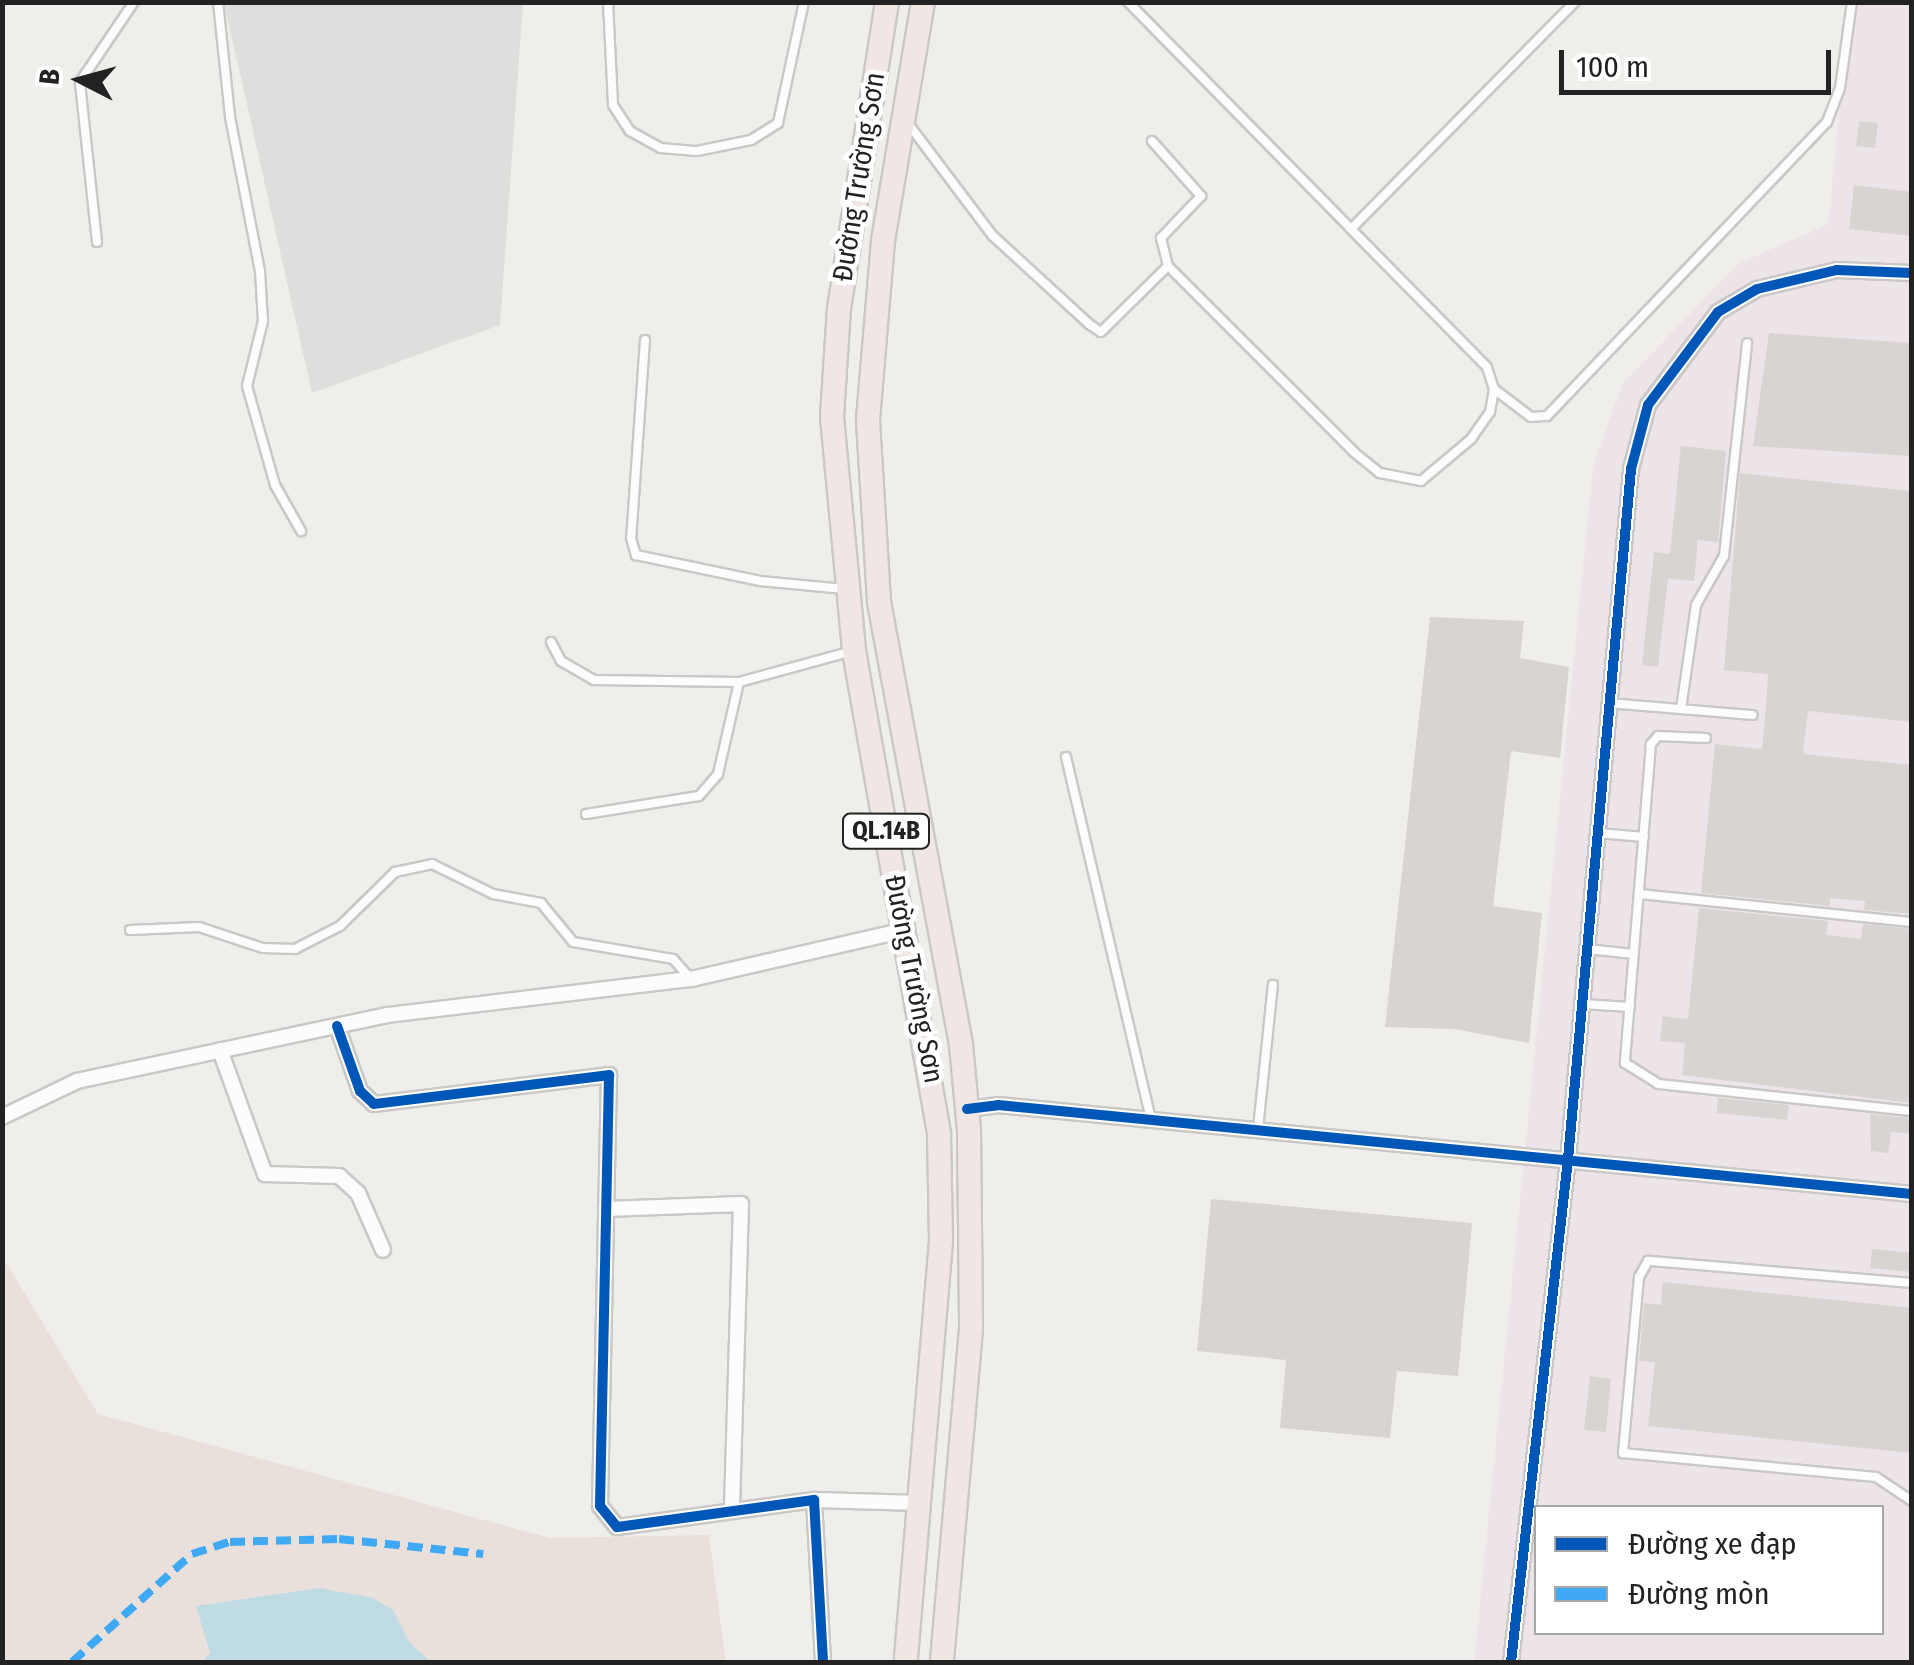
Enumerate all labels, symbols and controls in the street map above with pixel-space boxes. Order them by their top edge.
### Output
north arrow [30,30,130,130]
scale bar [1564,30,1836,92]
text: 100 m [1576,49,1649,85]
text: B [32,67,67,86]
street label: Đường Trường Sơn [826,70,892,284]
road number: QL.14B [841,811,931,851]
street label: Đường Trường Sơn [877,872,951,1086]
legend [1534,1505,1884,1635]
text: Đường xe đạp [1628,1526,1797,1562]
text: Đường mòn [1628,1576,1770,1612]

